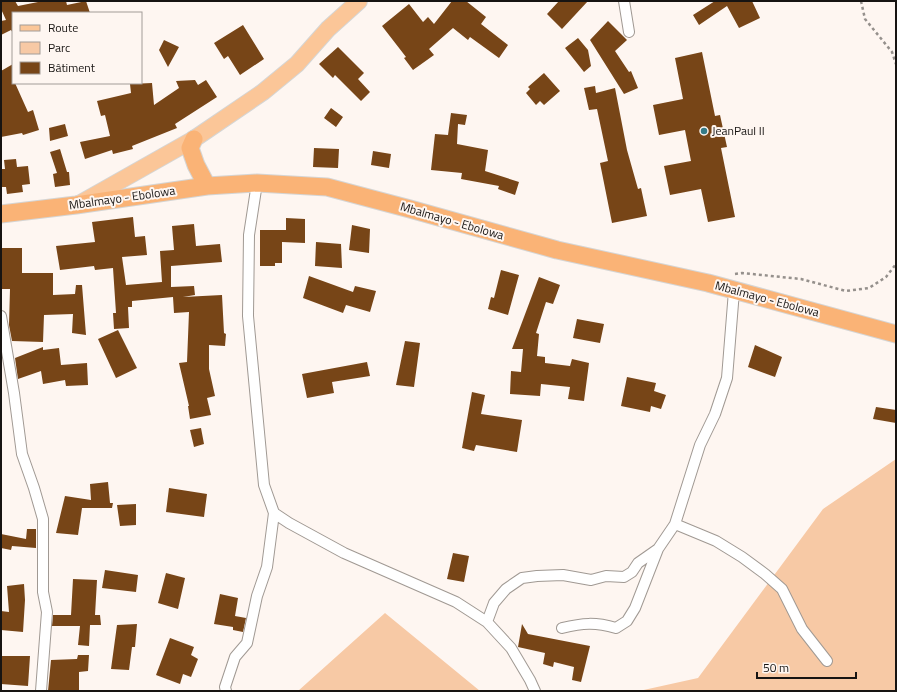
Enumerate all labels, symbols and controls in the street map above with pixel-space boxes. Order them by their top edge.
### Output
legend [12,12,142,84]
text: Route [48,18,78,37]
text: Parc [48,38,70,57]
text: Bâtiment [48,58,96,77]
place label: JeanPaul II [712,121,765,140]
marker: JeanPaul II [699,126,709,136]
street label: Mbalmayo - Ebolowa [68,181,176,214]
street label: Mbalmayo - Ebolowa [398,197,506,244]
street label: Mbalmayo - Ebolowa [713,275,821,322]
scale bar [757,654,856,680]
text: 50 m [763,658,789,677]

